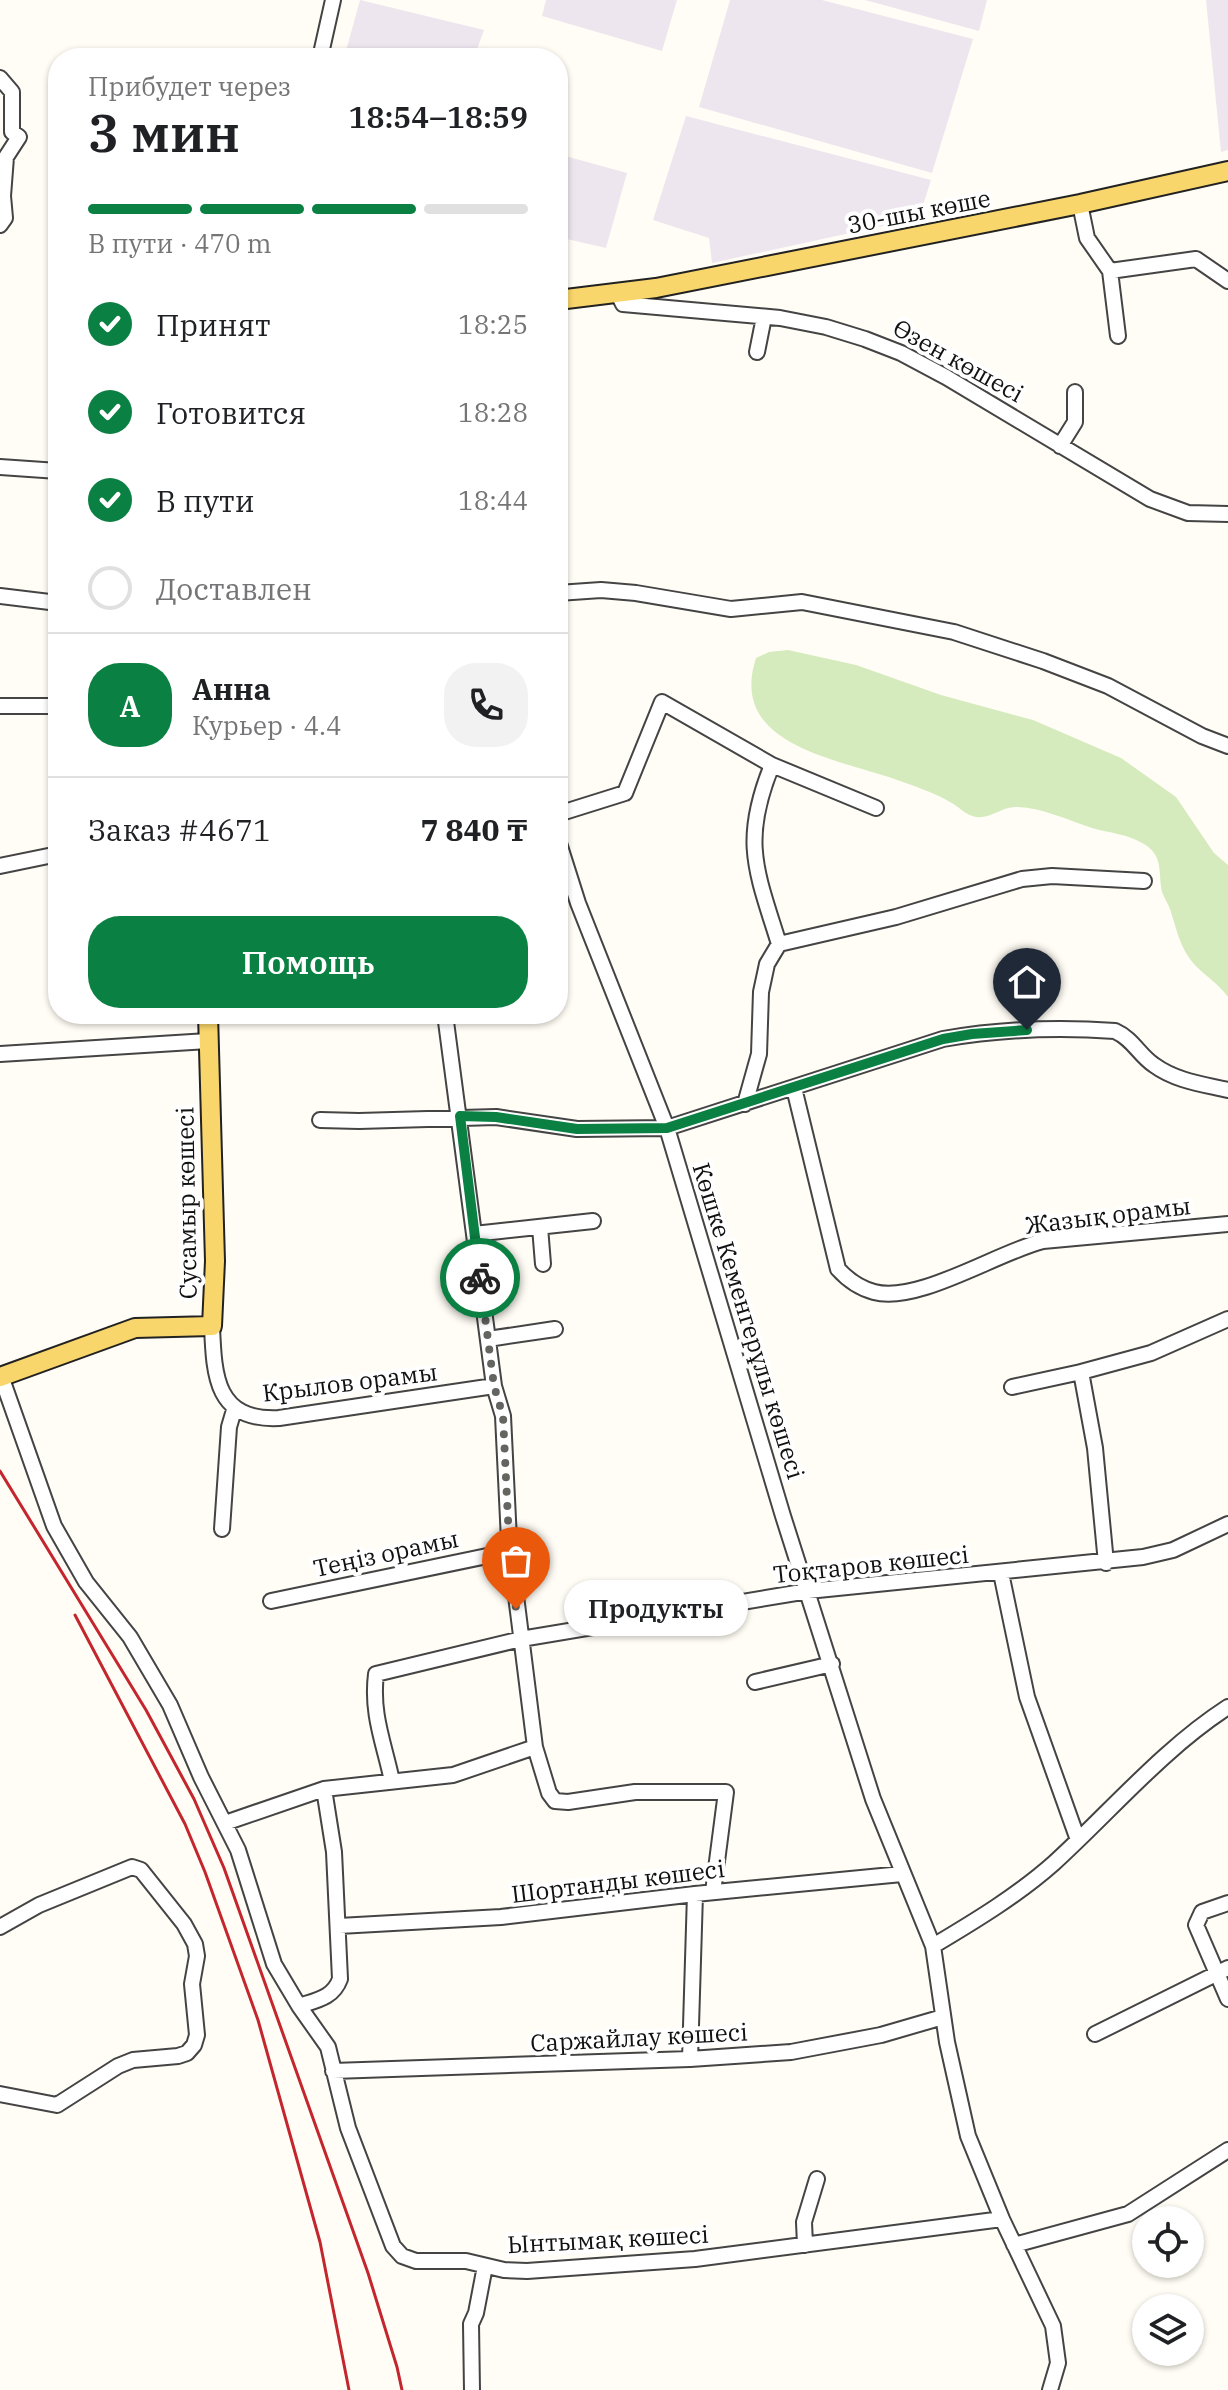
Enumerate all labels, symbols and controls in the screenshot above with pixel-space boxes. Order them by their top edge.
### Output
text: Прибудет через [88,69,291,103]
text: 18:54–18:59 [348,97,528,136]
text: 3 мин [88,99,240,166]
street label: 30-шы көше [845,181,993,241]
text: В пути · 470 m [88,226,272,260]
icon: check [88,302,132,346]
text: Принят [156,305,271,344]
text: 18:25 [458,307,528,341]
street label: Өзен көшесі [887,311,1029,409]
icon: check [88,390,132,434]
text: Готовится [156,393,306,432]
text: 18:28 [458,395,528,429]
icon: check [88,478,132,522]
text: В пути [156,481,255,520]
text: 18:44 [458,483,528,517]
text: Доставлен [156,569,312,608]
button: phone [444,663,528,747]
text: Анна [192,669,271,708]
text: А [120,686,140,725]
text: Курьер · 4.4 [192,708,342,742]
text: Заказ #4671 [88,810,271,849]
text: 7 840 ₸ [421,810,528,849]
button: Помощь [88,916,528,1008]
pin [993,948,1061,1030]
icon: home [1005,960,1049,1004]
street label: Сусамыр көшесі [168,1107,204,1299]
street label: Көшке Кеменгерұлы көшесі [686,1159,812,1483]
street label: Жазық орамы [1023,1189,1193,1241]
courier [440,1238,520,1318]
icon: bike [458,1256,502,1300]
street label: Крылов орамы [261,1355,439,1409]
street label: Теңіз орамы [310,1522,461,1584]
pin [482,1527,550,1609]
street label: Тоқтаров көшесі [772,1538,970,1590]
icon: bag [494,1539,538,1583]
callout: Продукты [564,1581,748,1637]
text: Продукты [588,1591,724,1625]
street label: Шортанды көшесі [509,1852,726,1910]
street label: Саржайлау көшесі [529,2015,748,2059]
map controls [1132,2206,1204,2366]
button: locate [1132,2206,1204,2278]
street label: Ынтымақ көшесі [506,2218,709,2260]
button: layers [1132,2294,1204,2366]

